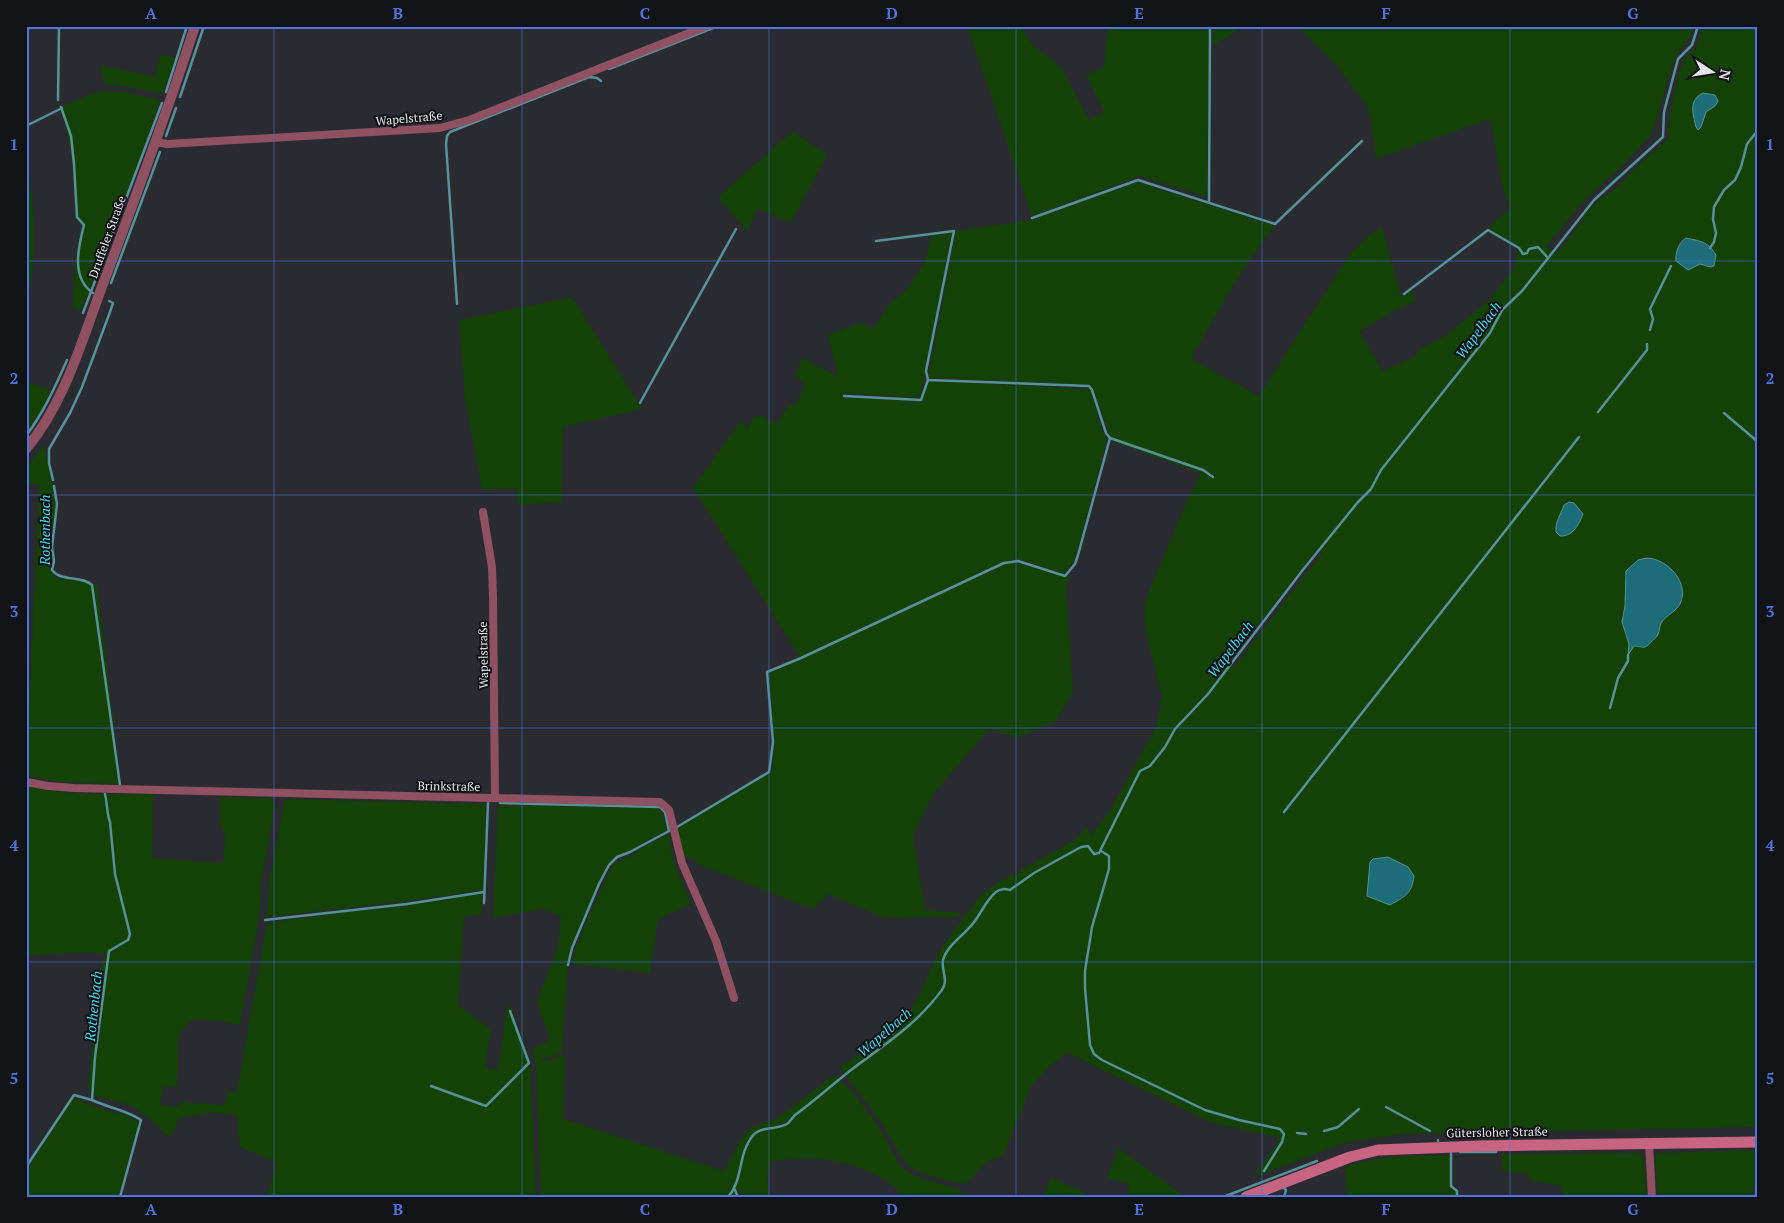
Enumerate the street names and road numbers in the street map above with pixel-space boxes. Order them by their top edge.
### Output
street label: Wapelstraße [375,108,443,128]
street label: Druffeler Straße [85,194,129,280]
street label: Wapelstraße [475,621,491,689]
street label: Brinkstraße [417,778,481,794]
street label: Gütersloher Straße [1446,1124,1548,1140]

